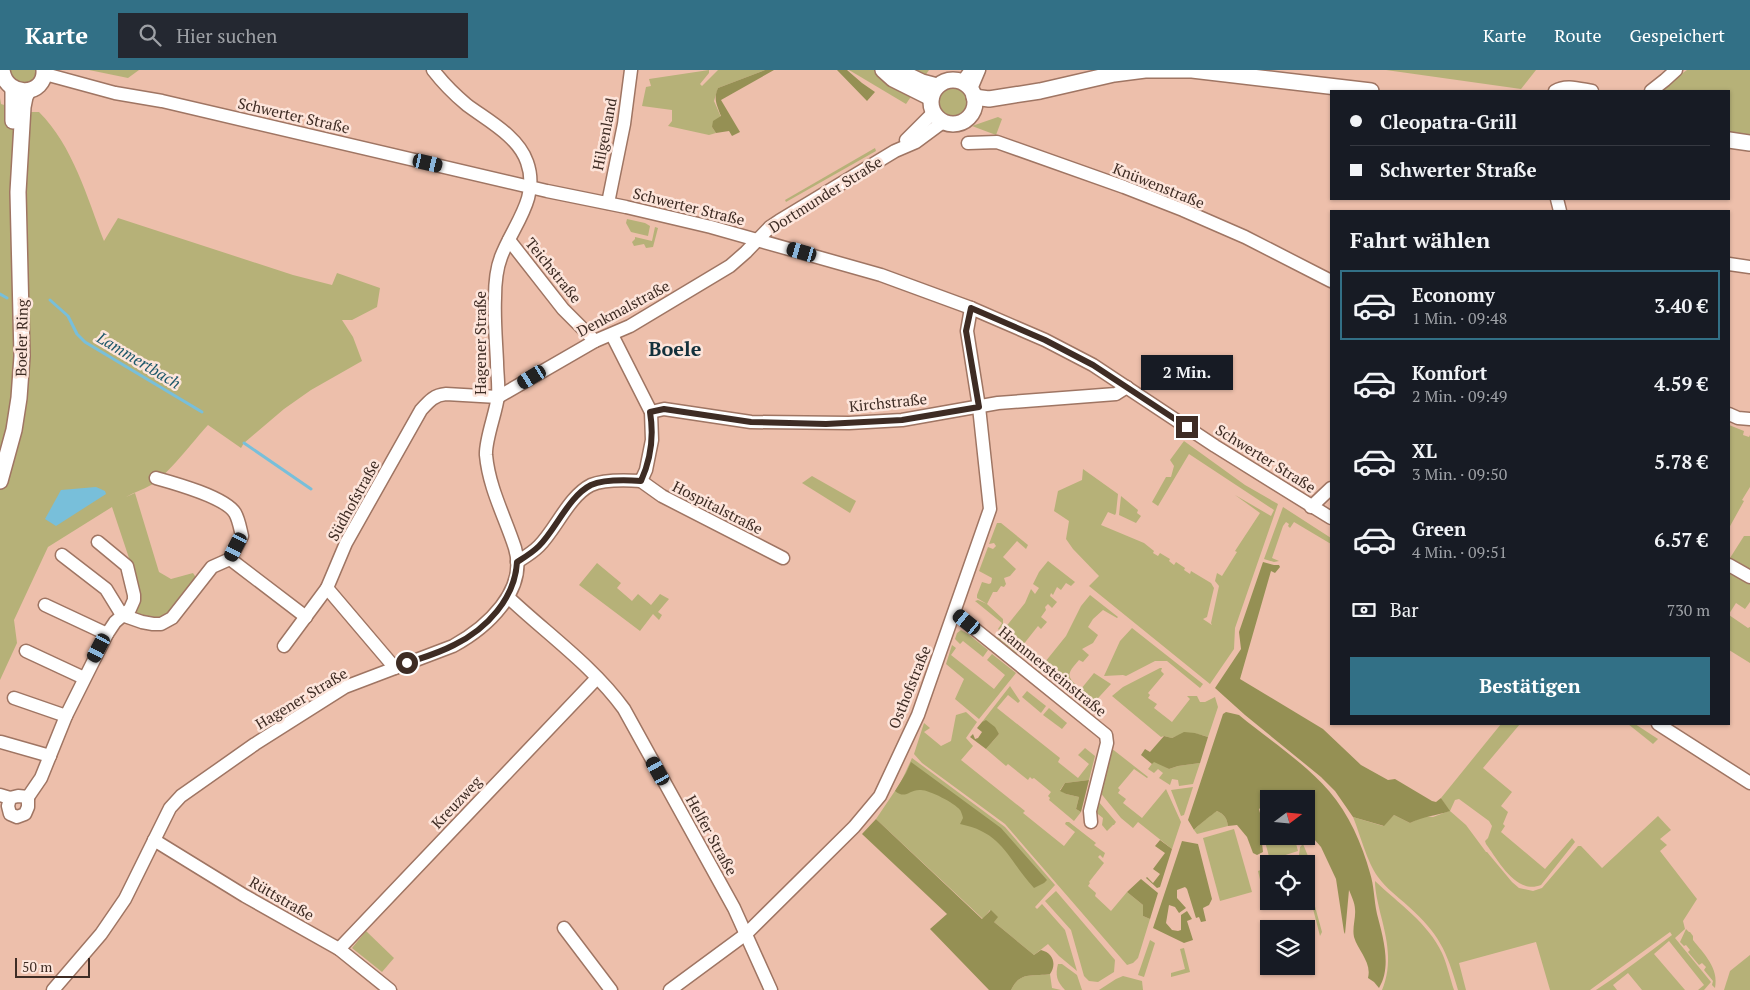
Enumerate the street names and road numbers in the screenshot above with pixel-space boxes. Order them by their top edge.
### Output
street label: Schwerter Straße [236,92,352,138]
street label: Hilgenland [587,96,621,172]
street label: Dortmunder Straße [765,151,885,237]
street label: Knüwenstraße [1110,158,1208,212]
street label: Schwerter Straße [631,182,747,230]
street label: Teichstraße [521,233,587,307]
street label: Denkmalstraße [573,275,673,341]
street label: Hagener Straße [470,291,490,395]
street label: Boeler Ring [10,298,32,377]
street label: Kirchstraße [848,388,928,416]
street label: Schwerter Straße [1212,419,1320,497]
street label: Südhofstraße [323,456,383,544]
street label: Hospitalstraße [669,476,767,538]
street label: Hammersteinstraße [995,621,1111,721]
street label: Osthofstraße [883,643,935,731]
street label: Hagener Straße [251,663,351,733]
street label: Kreuzweg [427,771,486,833]
street label: Helfer Straße [682,791,742,879]
street label: Rüttstraße [246,871,318,925]

